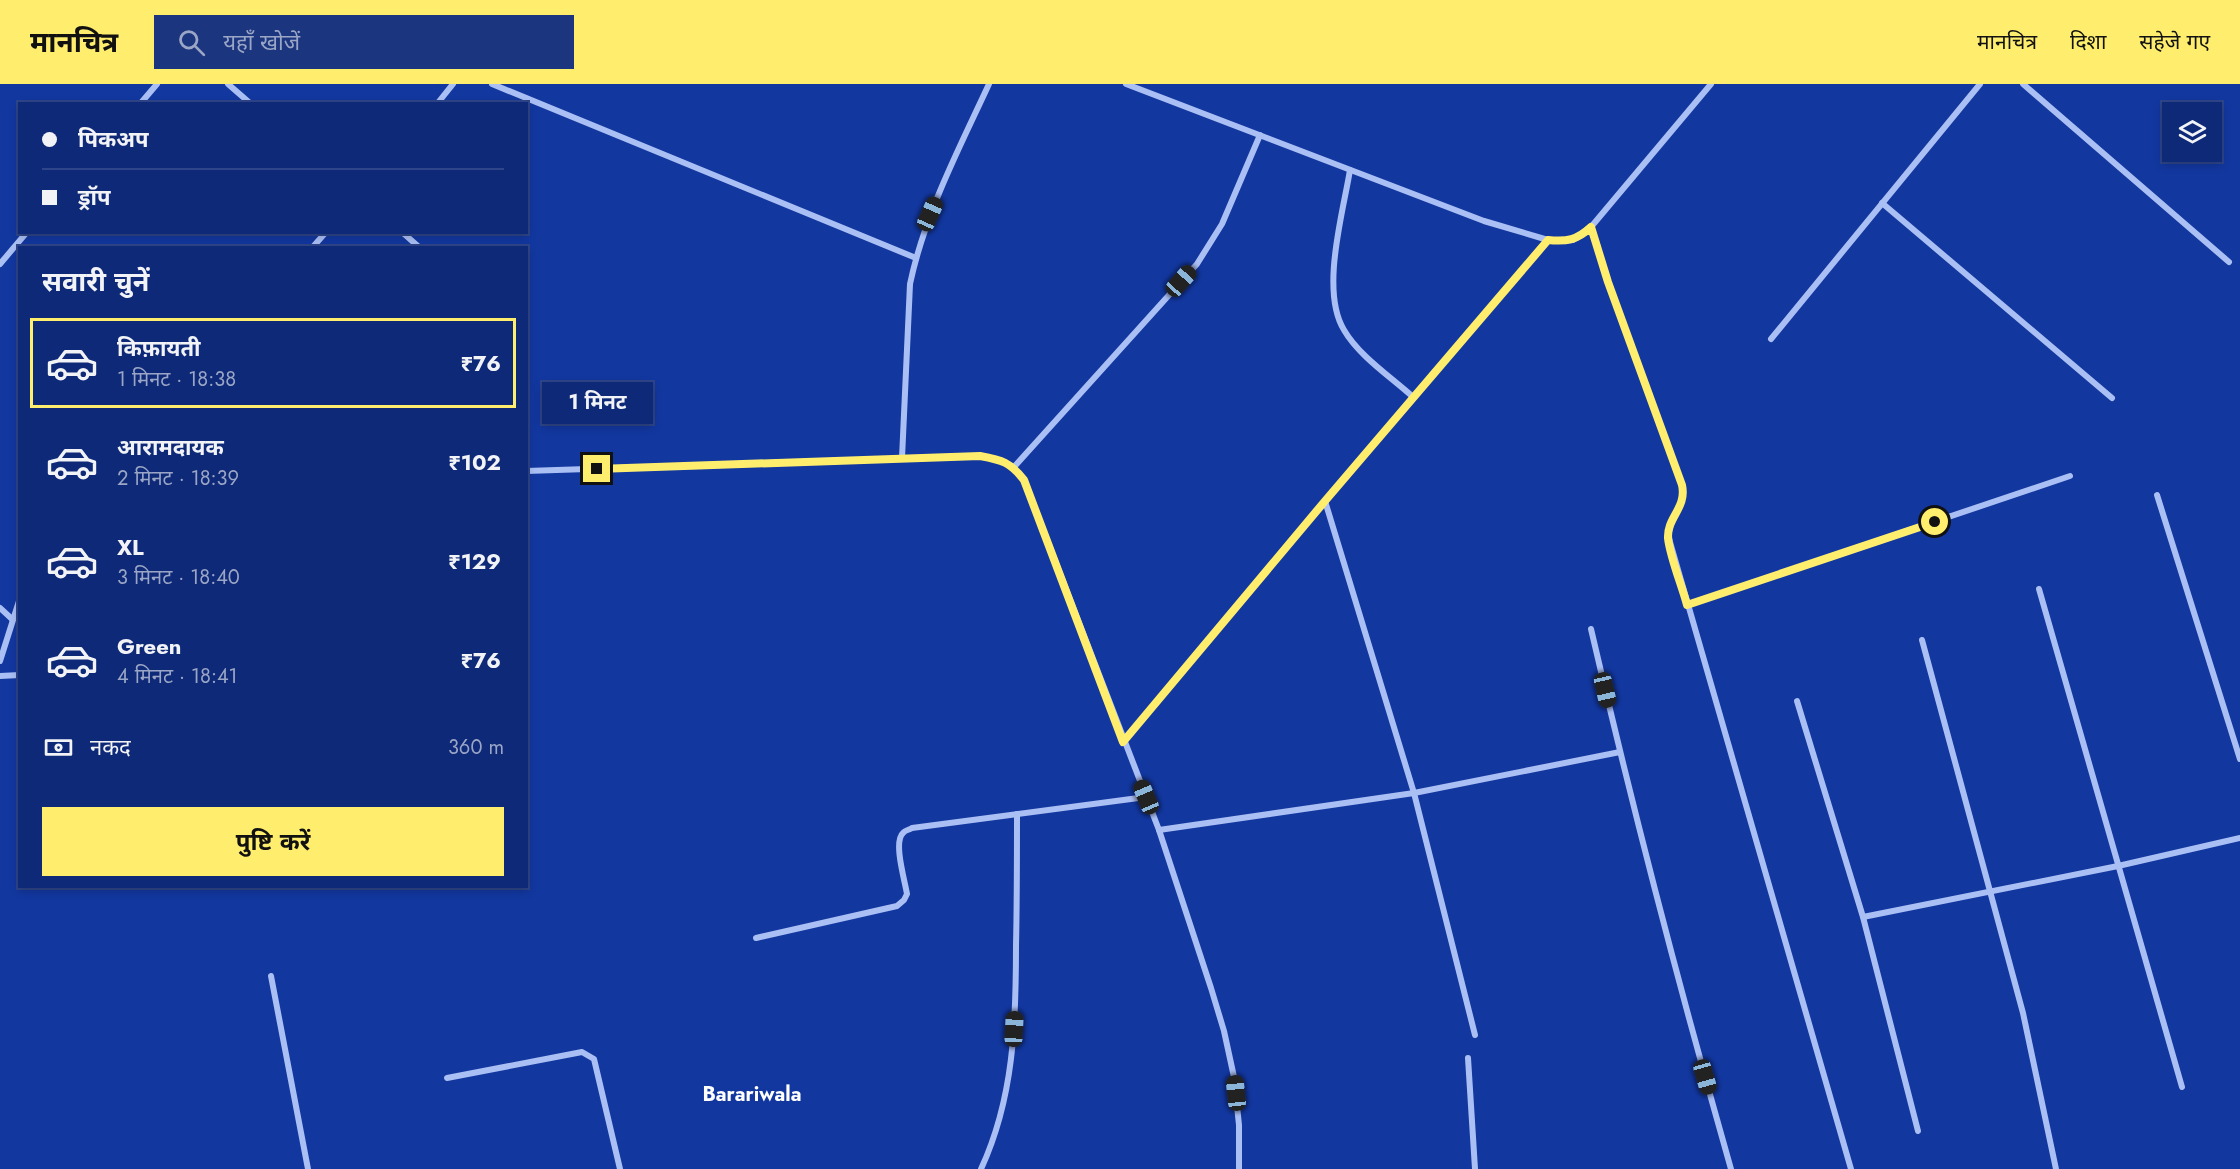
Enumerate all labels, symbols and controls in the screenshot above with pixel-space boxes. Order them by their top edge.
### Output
search box [154,15,574,69]
text: मानचित्र [30,22,118,63]
icon: search [175,26,208,59]
text: यहाँ खोजें [223,26,300,58]
text: मानचित्र [1977,27,2037,57]
text: दिशा [2070,27,2106,57]
text: सहेजे गए [2139,27,2210,57]
map controls [2162,102,2222,162]
button: layers [2162,102,2222,162]
text: पिकअप [78,123,149,155]
text: ड्रॉप [78,181,111,213]
car [914,194,946,234]
text: सवारी चुनें [42,262,149,301]
car [1162,262,1200,300]
text: किफ़ायती [117,332,201,364]
icon: car [45,336,99,390]
text: ₹76 [460,347,501,379]
text: 1 मिनट · 18:38 [117,365,236,394]
callout: 1 मिनट [542,382,652,424]
text: 1 मिनट [568,388,627,417]
text: आरामदायक [117,431,224,463]
icon: car [45,435,99,489]
text: ₹102 [448,446,501,478]
route end [583,455,610,482]
text: 2 मिनट · 18:39 [117,464,239,493]
route start [1921,508,1948,535]
text: XL [117,531,144,563]
icon: car [45,534,99,588]
text: ₹129 [448,545,501,577]
text: 3 मिनट · 18:40 [117,563,240,592]
text: Green [117,630,181,662]
icon: car [45,633,99,687]
text: ₹76 [460,644,501,676]
text: 4 मिनट · 18:41 [117,662,238,691]
car [1592,670,1618,710]
icon: cash [42,731,75,764]
text: नकद [90,731,131,763]
text: 360 m [448,733,504,762]
car [1131,777,1161,817]
button: पुष्टि करें [42,807,504,876]
car [1004,1011,1024,1047]
car [1691,1057,1719,1097]
car [1225,1074,1247,1112]
district label: Barariwala [703,1080,801,1109]

